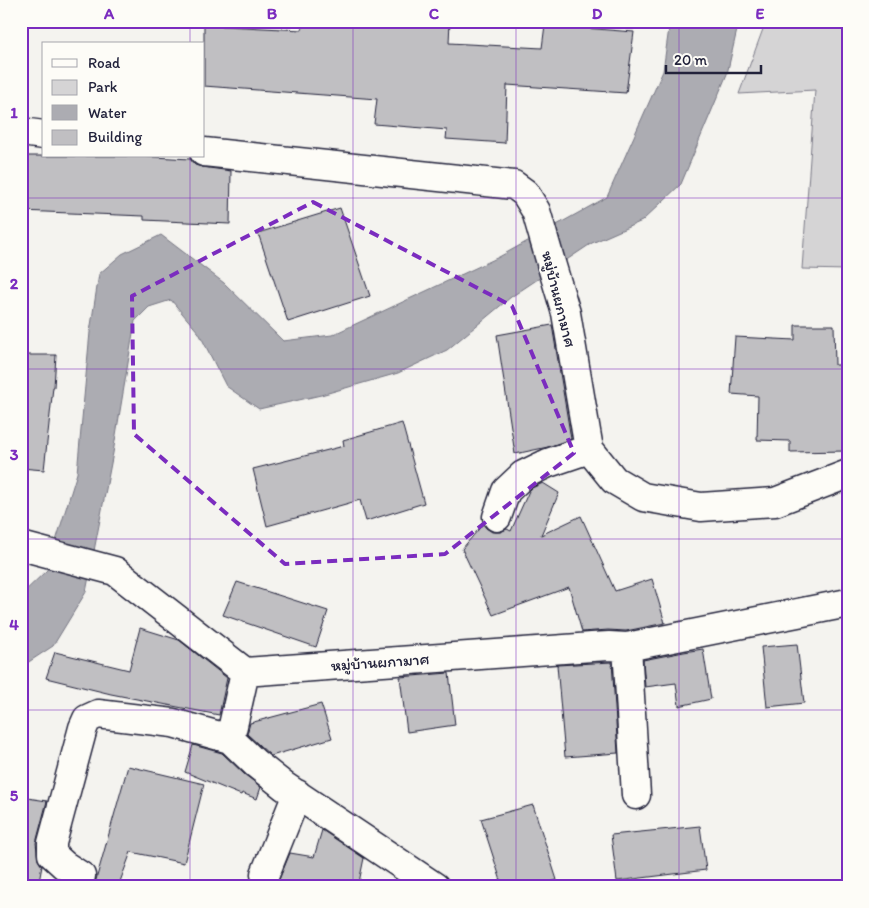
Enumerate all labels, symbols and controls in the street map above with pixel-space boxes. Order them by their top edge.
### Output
text: A [103,4,115,23]
text: B [267,4,278,23]
text: C [429,4,440,23]
text: D [592,4,603,23]
text: E [756,4,765,23]
legend [42,42,205,158]
scale bar [666,42,762,74]
text: 20 m [674,51,708,69]
text: Road [88,54,121,72]
text: Park [88,78,118,96]
text: 1 [10,103,18,122]
text: Water [88,104,127,122]
text: Building [88,128,142,146]
street label: หมู่บ้านผกามาศ [537,249,580,349]
text: 2 [10,274,19,293]
text: 3 [10,445,19,464]
text: 4 [9,615,19,634]
street label: หมู่บ้านผกามาศ [330,649,430,676]
text: 5 [10,786,19,805]

